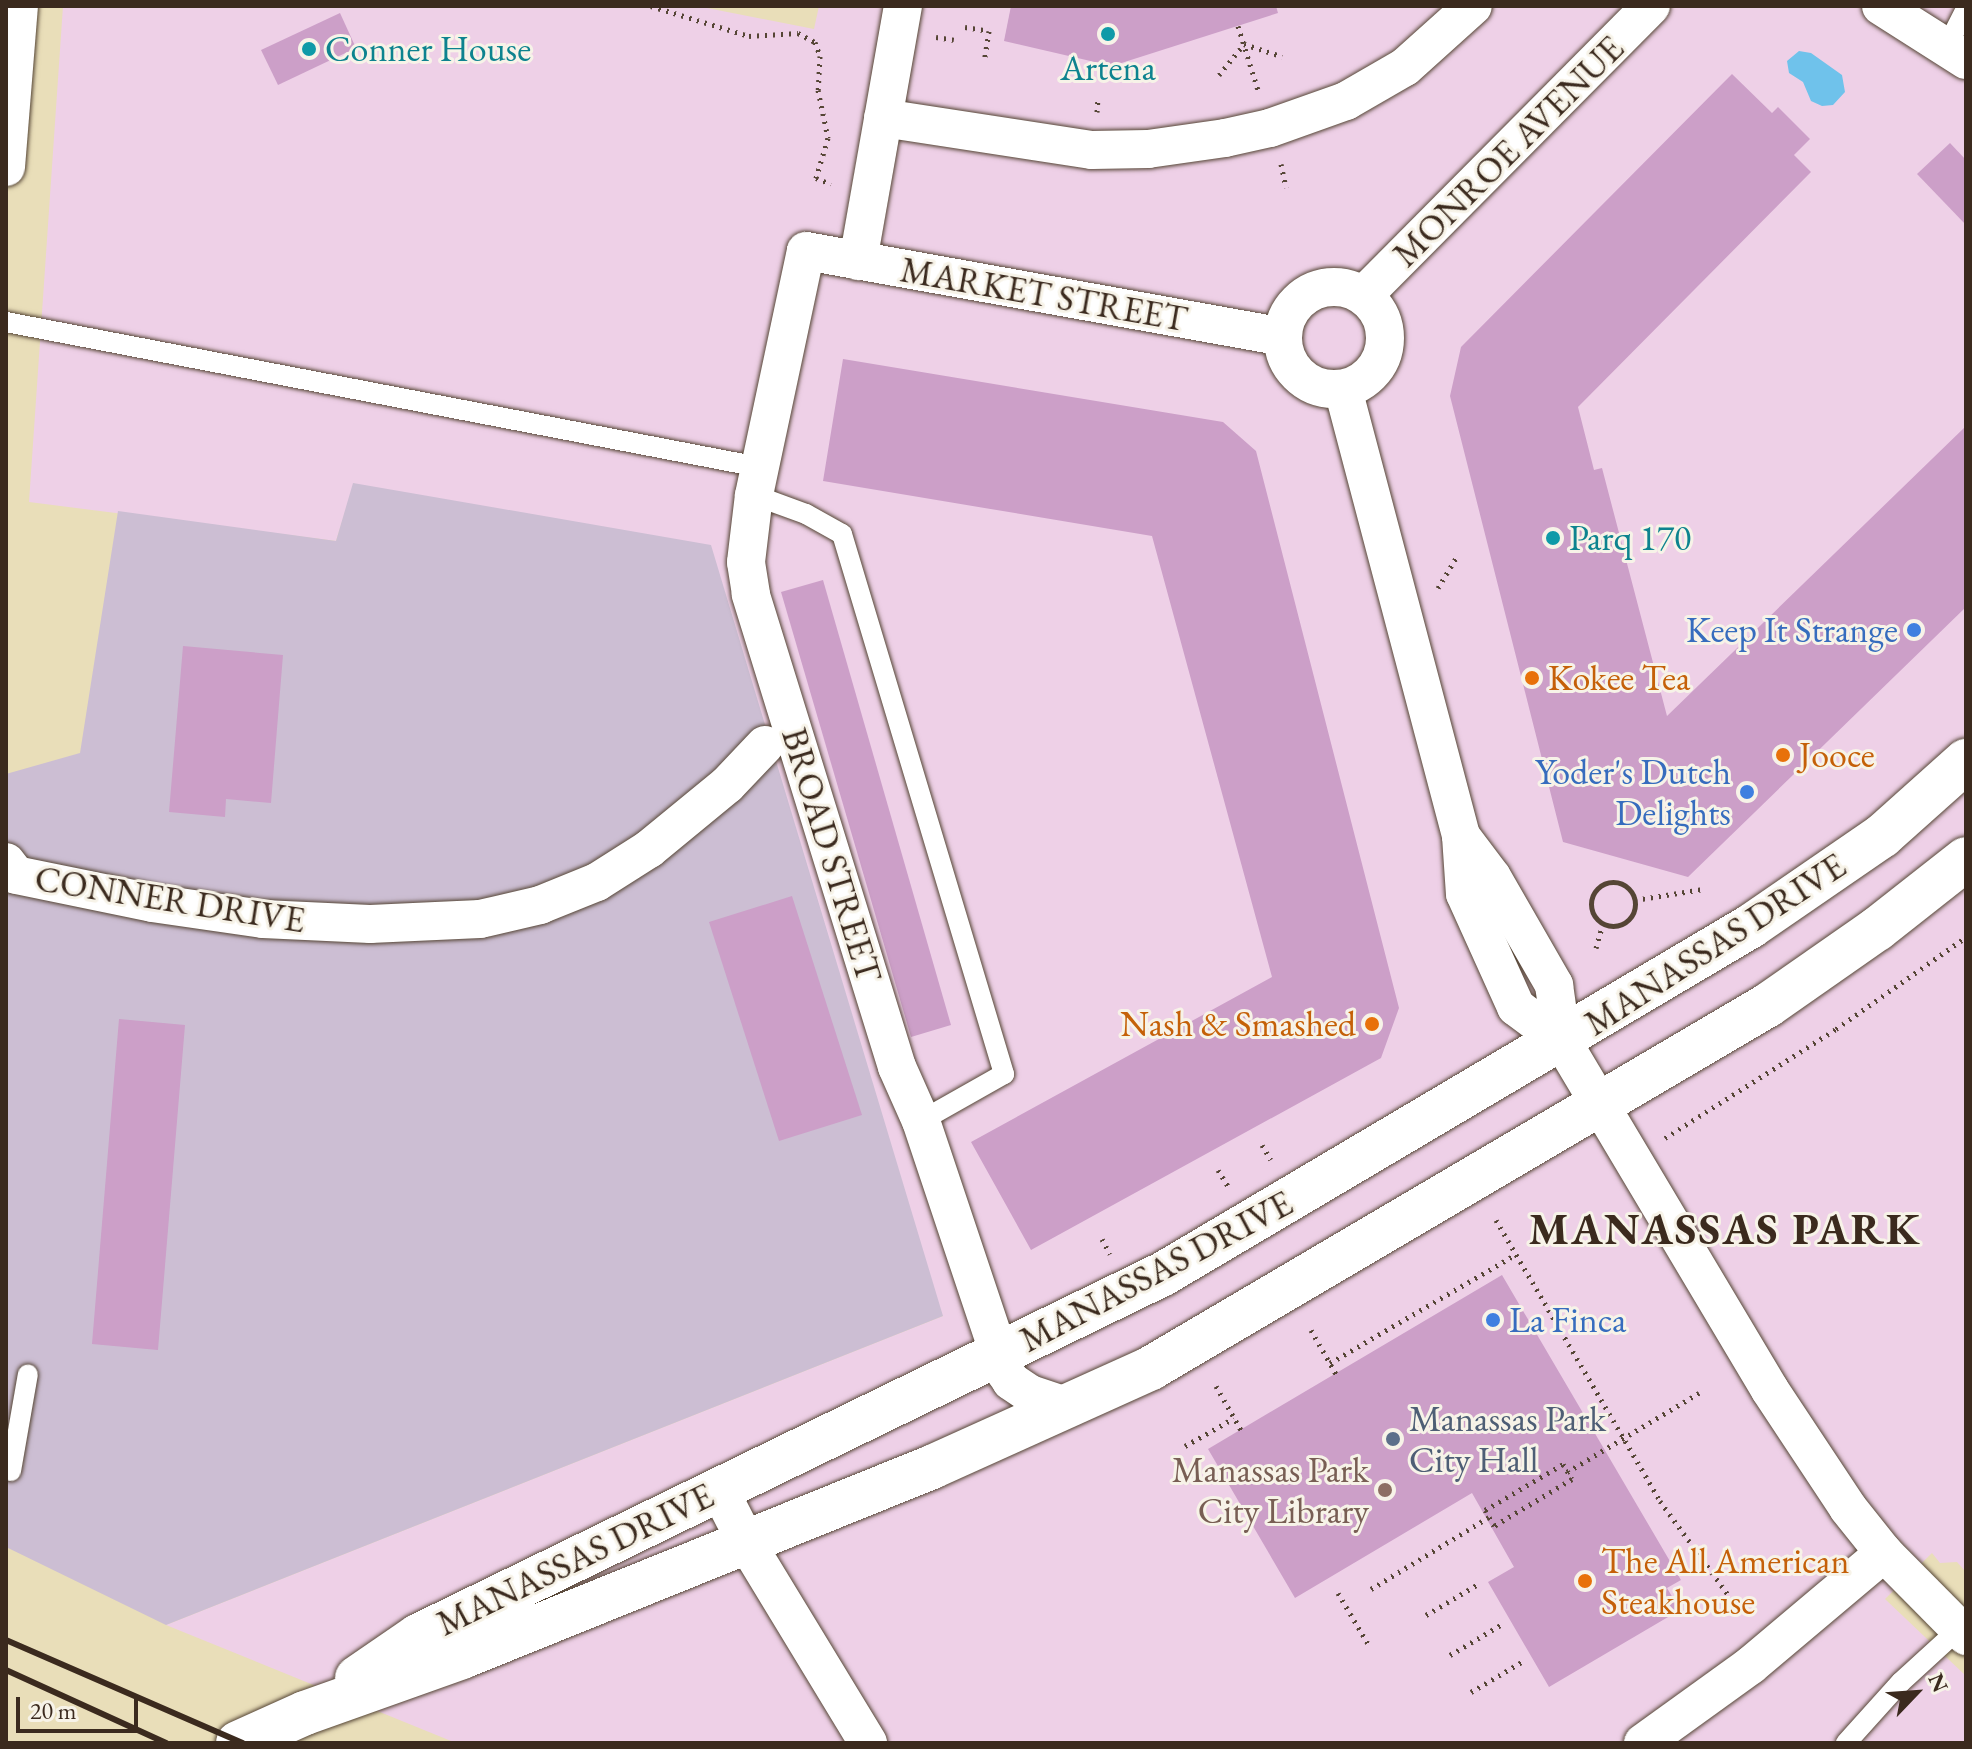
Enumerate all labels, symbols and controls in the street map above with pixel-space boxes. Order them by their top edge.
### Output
marker: Artena [1099,25,1117,43]
place label: Conner House [325,27,531,71]
street label: MONROE AVENUE [1384,27,1632,275]
marker: Conner House [300,40,318,58]
place label: Artena [1060,46,1156,90]
street label: MARKET STREET [897,248,1191,340]
place label: Parq 170 [1569,516,1691,560]
marker: Parq 170 [1544,529,1562,547]
place label: Keep It Strange [1686,608,1898,652]
marker: Keep It Strange [1905,621,1923,639]
place label: Kokee Tea [1548,656,1690,700]
marker: Kokee Tea [1523,669,1541,687]
street label: BROAD STREET [773,723,891,987]
place label: Jooce [1799,733,1875,777]
marker: Jooce [1774,746,1792,764]
place label: Yoder's Dutch Delights [1535,749,1731,834]
marker: Yoder's Dutch Delights [1738,783,1756,801]
street label: MANASSAS DRIVE [1576,843,1854,1045]
street label: CONNER DRIVE [32,856,308,942]
place label: Nash & Smashed [1120,1002,1356,1046]
marker: Nash & Smashed [1363,1015,1381,1033]
street label: MANASSAS DRIVE [1012,1181,1300,1361]
district label: MANASSAS PARK [1529,1203,1921,1255]
place label: La Finca [1509,1298,1626,1342]
marker: La Finca [1484,1311,1502,1329]
place label: Manassas Park City Hall [1409,1396,1606,1481]
marker: Manassas Park City Hall [1384,1430,1402,1448]
place label: Manassas Park City Library [1172,1447,1369,1532]
street label: MANASSAS DRIVE [430,1473,720,1645]
marker: Manassas Park City Library [1376,1481,1394,1499]
place label: The All American Steakhouse [1601,1538,1850,1623]
marker: The All American Steakhouse [1576,1572,1594,1590]
north arrow [1876,1653,1956,1733]
text: N [1921,1668,1955,1697]
scale bar [20,1681,142,1731]
text: 20 m [30,1695,77,1726]

